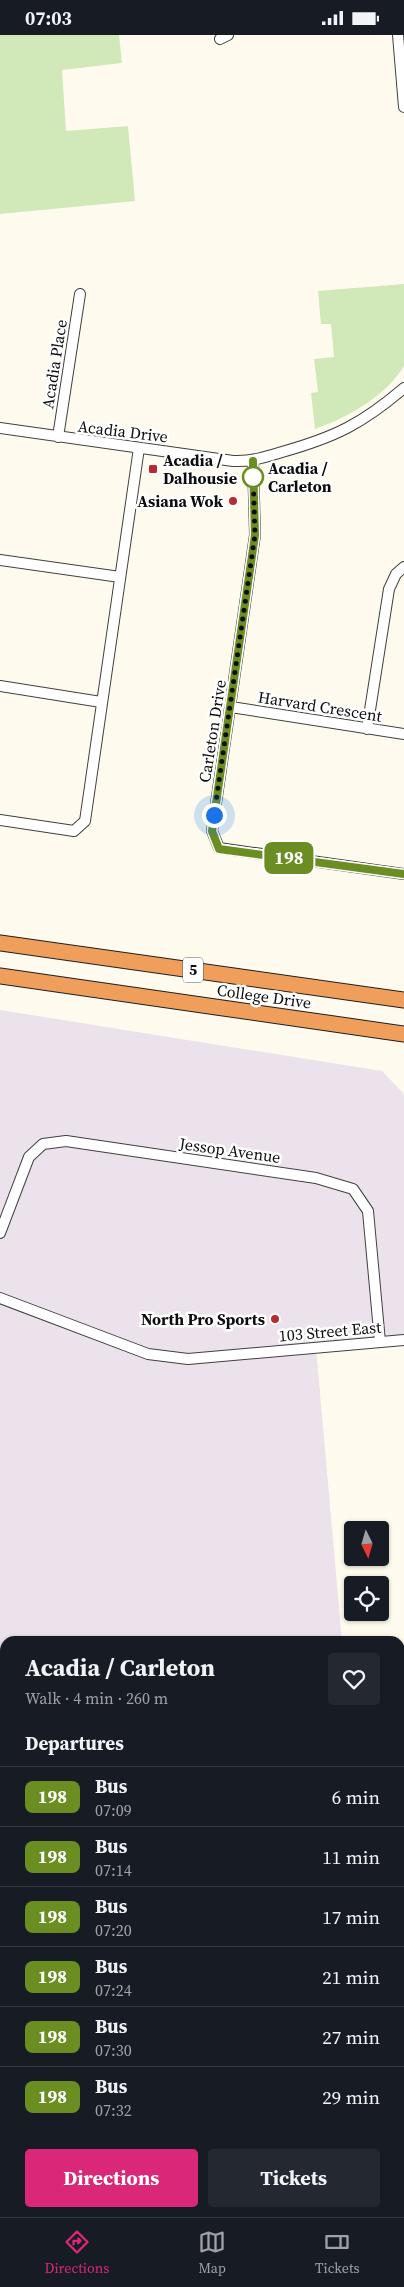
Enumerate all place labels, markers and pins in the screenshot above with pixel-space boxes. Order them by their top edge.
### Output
place label: Acadia / Dalhousie [163,449,237,489]
place label: Acadia / Carleton [268,457,332,497]
marker: Acadia / Dalhousie [147,463,159,475]
marker: Acadia / Carleton [242,466,264,488]
place label: Asiana Wok [137,490,223,512]
marker: Asiana Wok [227,495,239,507]
place label: North Pro Sports [141,1308,265,1330]
marker: North Pro Sports [269,1313,281,1325]

